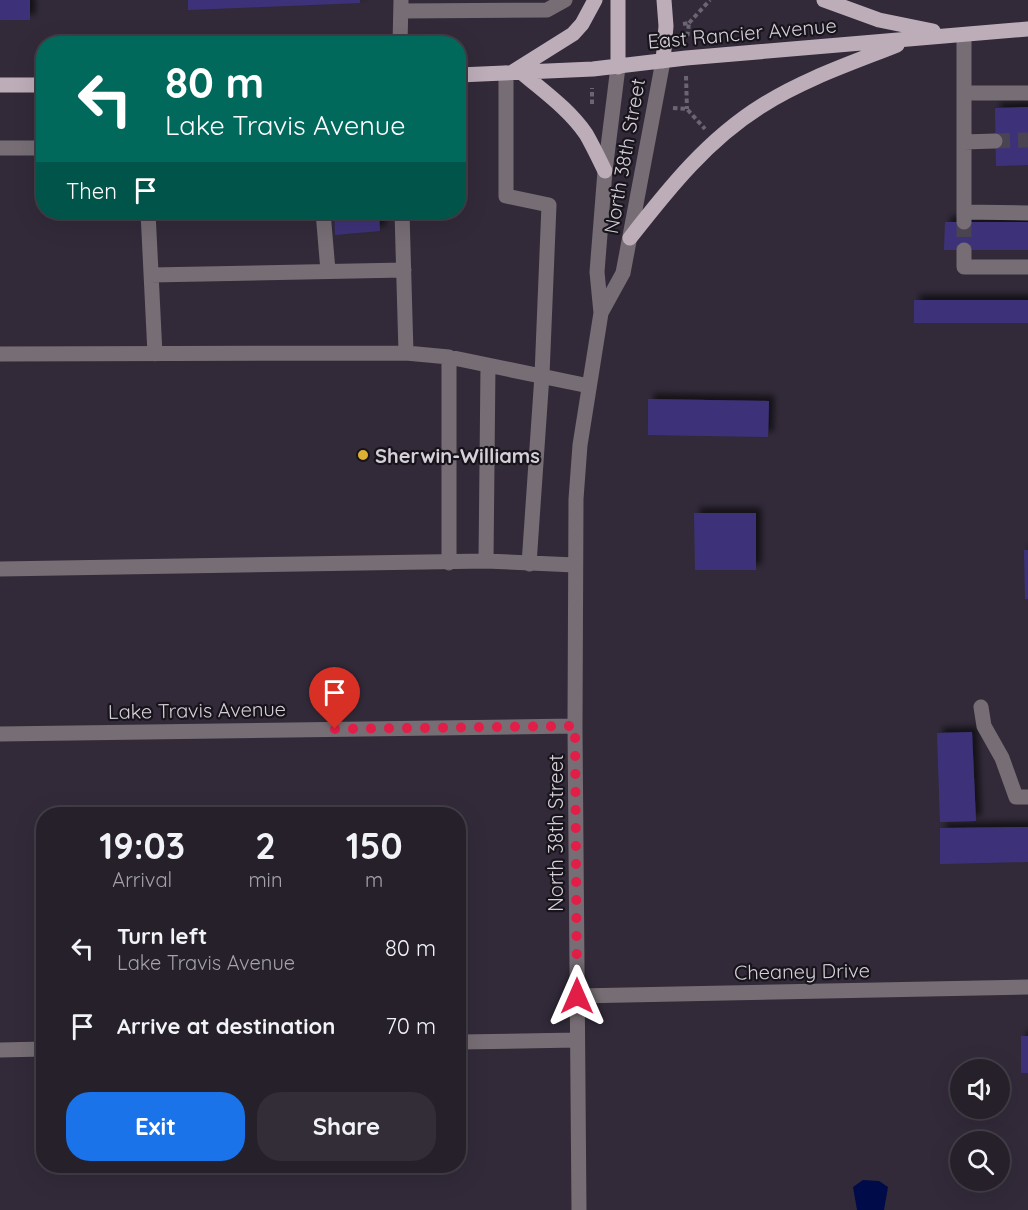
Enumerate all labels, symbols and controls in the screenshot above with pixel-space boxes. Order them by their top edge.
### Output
street label: East Rancier Avenue [646,12,838,54]
text: 80 m [165,56,264,109]
icon: left [66,60,144,138]
street label: North 38th Street [598,76,650,236]
text: Lake Travis Avenue [165,108,405,142]
icon: arrive [129,174,162,207]
text: Then [66,177,117,205]
place label: Sherwin-Williams [375,443,540,468]
marker: Sherwin-Williams [356,448,370,462]
pin [309,667,360,729]
icon: arrive [318,676,351,709]
street label: Lake Travis Avenue [108,696,286,724]
street label: North 38th Street [543,754,568,912]
text: 19:03 [99,823,185,868]
text: 2 [255,823,276,868]
text: 150 [346,823,403,868]
text: Arrival [112,867,172,892]
text: min [248,867,282,892]
text: m [365,867,383,892]
text: Turn left [117,922,207,950]
icon: left [66,932,99,965]
text: 80 m [385,934,436,962]
text: Lake Travis Avenue [117,950,295,975]
street label: Cheaney Drive [734,957,870,985]
position arrow [545,964,609,1028]
icon: arrive [66,1010,99,1043]
text: Arrive at destination [117,1012,335,1040]
text: 70 m [386,1012,436,1040]
map controls [950,1059,1010,1191]
button: sound [950,1059,1010,1119]
button: Exit [66,1092,245,1161]
button: Share [257,1092,436,1161]
button: search [950,1131,1010,1191]

